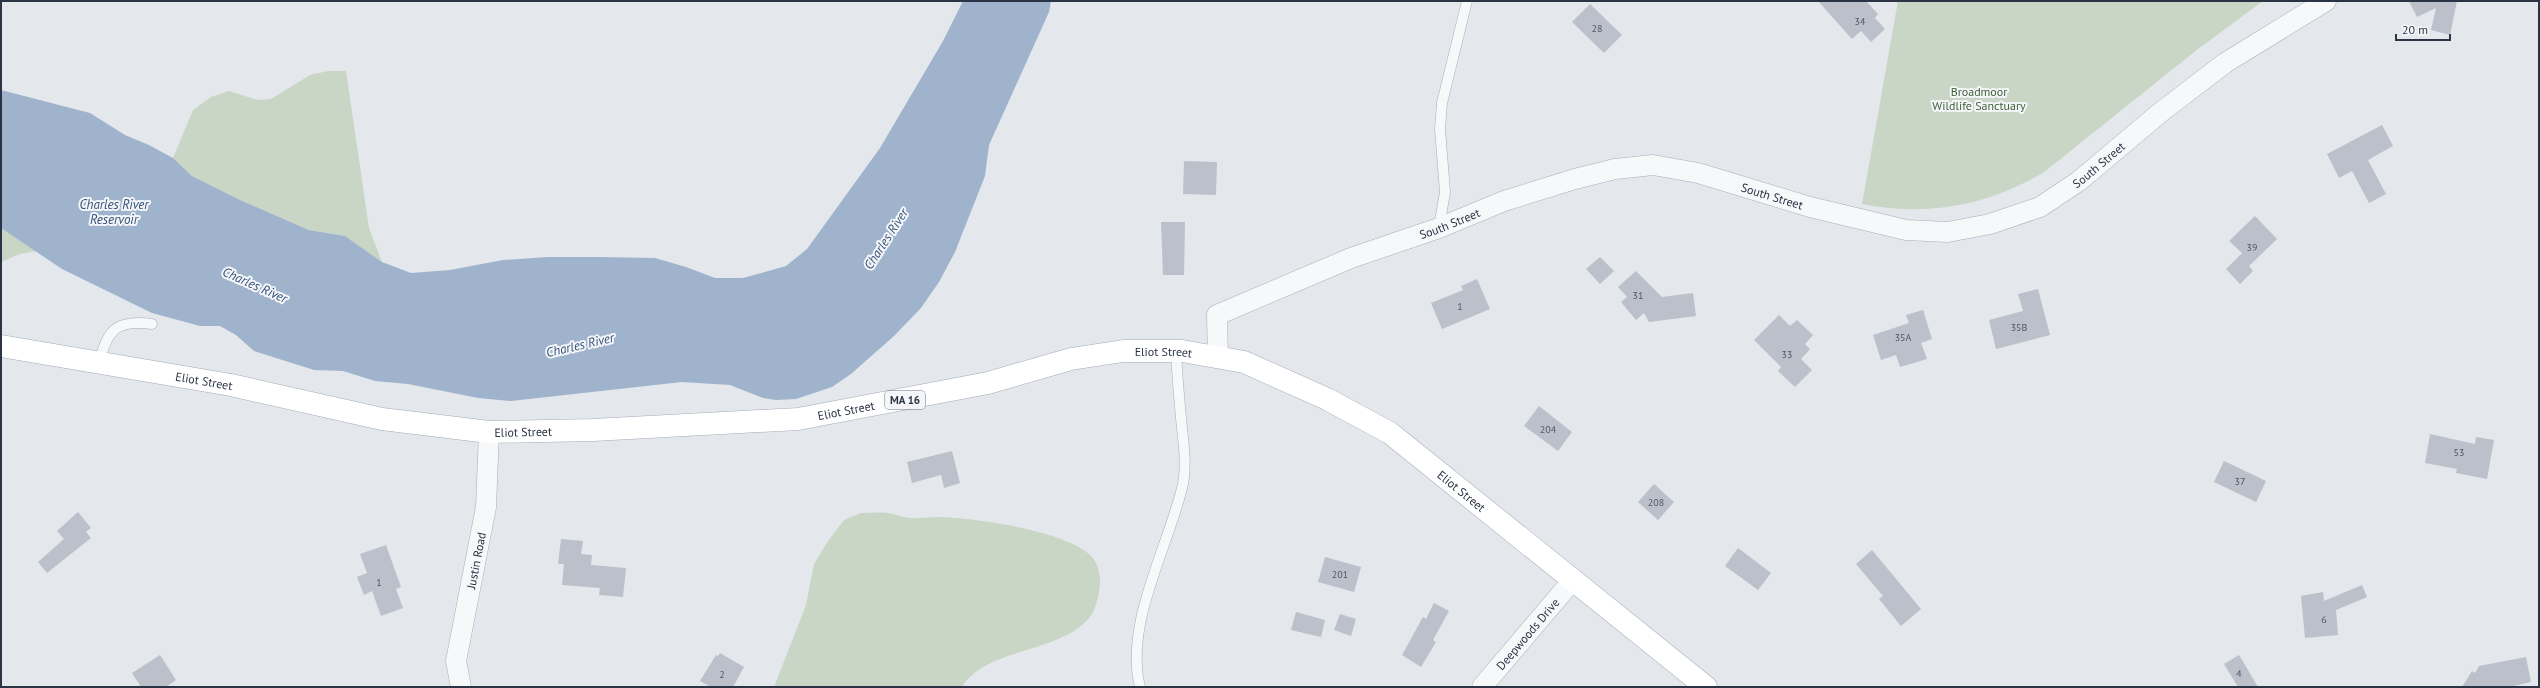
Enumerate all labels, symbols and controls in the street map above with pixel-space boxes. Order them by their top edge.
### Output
house number: 34 [1855,15,1866,28]
scale bar [2396,16,2450,42]
house number: 28 [1592,22,1602,35]
text: 20 m [2402,22,2428,37]
park label: Broadmoor Wildlife Sanctuary [1932,84,2026,113]
street label: South Street [2069,138,2128,191]
street label: South Street [1739,179,1805,212]
water label: Charles River Reservoir [79,196,149,228]
street label: South Street [1417,204,1482,242]
water label: Charles River [860,205,912,273]
house number: 39 [2247,241,2257,254]
water label: Charles River [220,263,291,307]
house number: 31 [1633,289,1643,302]
house number: 1 [1457,300,1463,313]
house number: 35B [2011,321,2028,334]
water label: Charles River [544,329,616,361]
house number: 35A [1895,331,1912,344]
street label: Eliot Street [1135,344,1193,360]
house number: 33 [1782,348,1792,361]
street label: Eliot Street [174,368,234,393]
road number: MA 16 [885,391,925,409]
street label: Eliot Street [816,397,876,423]
street label: Eliot Street [494,423,552,439]
house number: 204 [1540,423,1557,436]
house number: 53 [2454,446,2464,459]
street label: Eliot Street [1435,467,1489,515]
house number: 37 [2235,475,2245,488]
house number: 208 [1648,496,1664,509]
street label: Justin Road [463,531,488,591]
house number: 201 [1332,568,1348,581]
house number: 1 [376,576,382,589]
street label: Deepwoods Drive [1493,595,1562,673]
house number: 6 [2321,613,2327,626]
house number: 4 [2236,667,2242,680]
house number: 2 [719,668,725,681]

